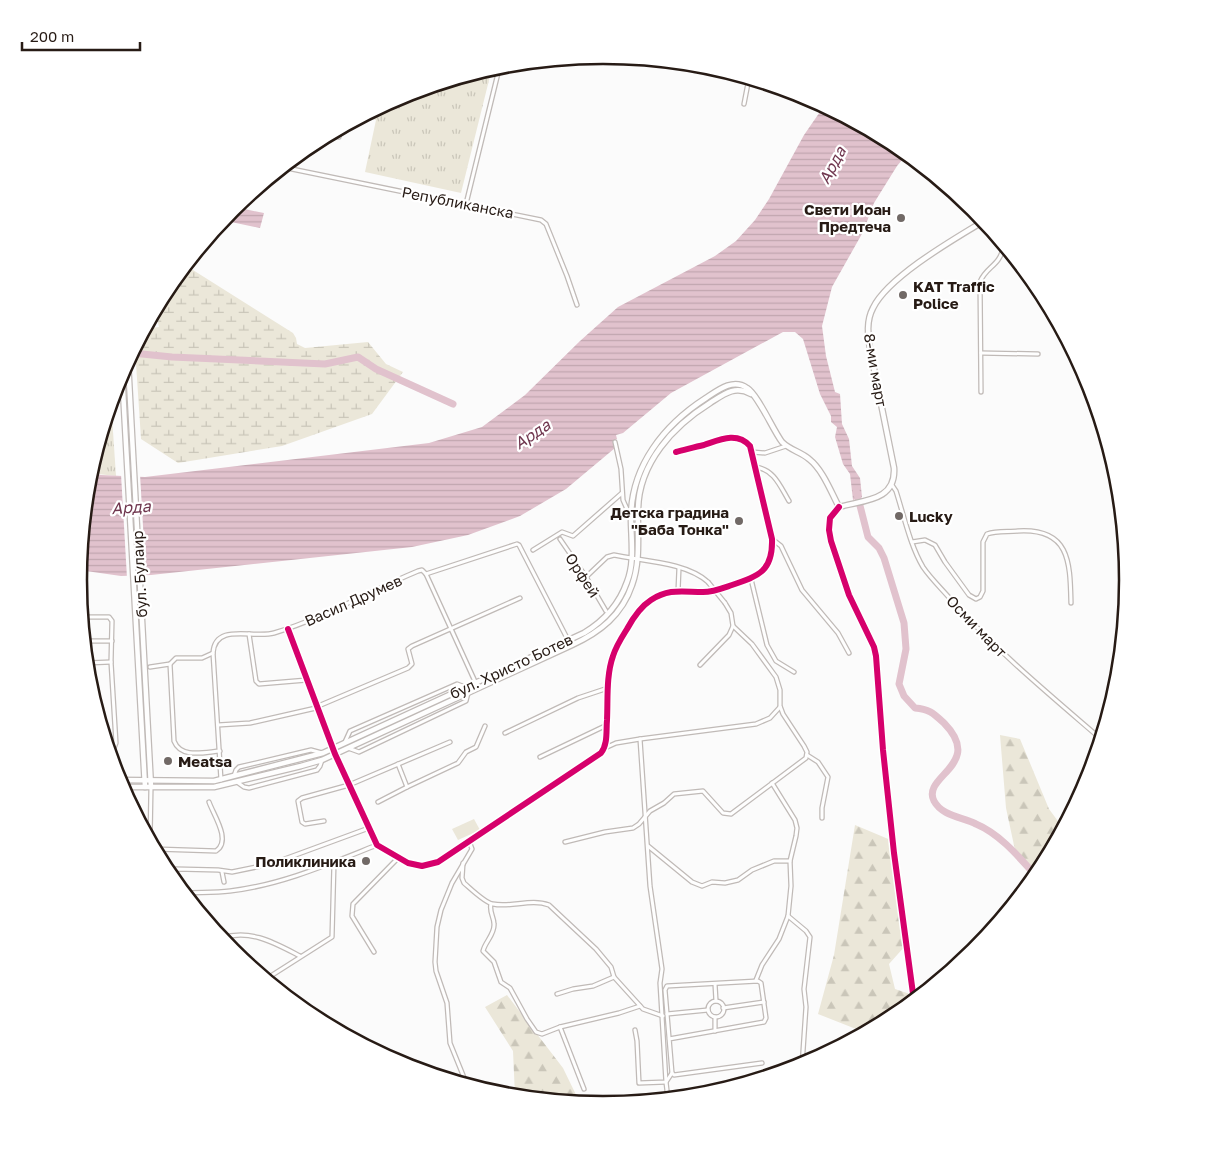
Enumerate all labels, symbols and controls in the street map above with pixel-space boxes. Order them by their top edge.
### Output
scale bar [22,20,140,52]
text: 200 m [30,27,74,45]
water label: Арда [814,142,851,187]
street label: Републиканска [400,182,516,222]
place label: Свети Иоан Предтеча [804,200,891,235]
marker: Свети Иоан Предтеча [895,212,907,224]
place label: KAT Traffic Police [913,277,995,312]
marker: KAT Traffic Police [897,289,909,301]
street label: 8-ми март [861,332,891,409]
water label: Арда [510,414,555,453]
water label: Арда [111,496,152,518]
place label: Детска градина "Баба Тонка" [611,503,729,538]
place label: Lucky [909,507,953,525]
marker: Lucky [893,510,905,522]
marker: Детска градина "Баба Тонка" [733,515,745,527]
street label: бул. Булаир [128,530,150,618]
street label: Орфей [562,549,604,601]
street label: Васил Друмев [302,570,404,630]
street label: Осми март [943,591,1011,661]
street label: бул. Христо Ботев [447,630,575,702]
place label: Meatsa [178,752,232,770]
marker: Meatsa [162,755,174,767]
place label: Поликлиника [255,852,356,870]
marker: Поликлиника [360,855,372,867]

